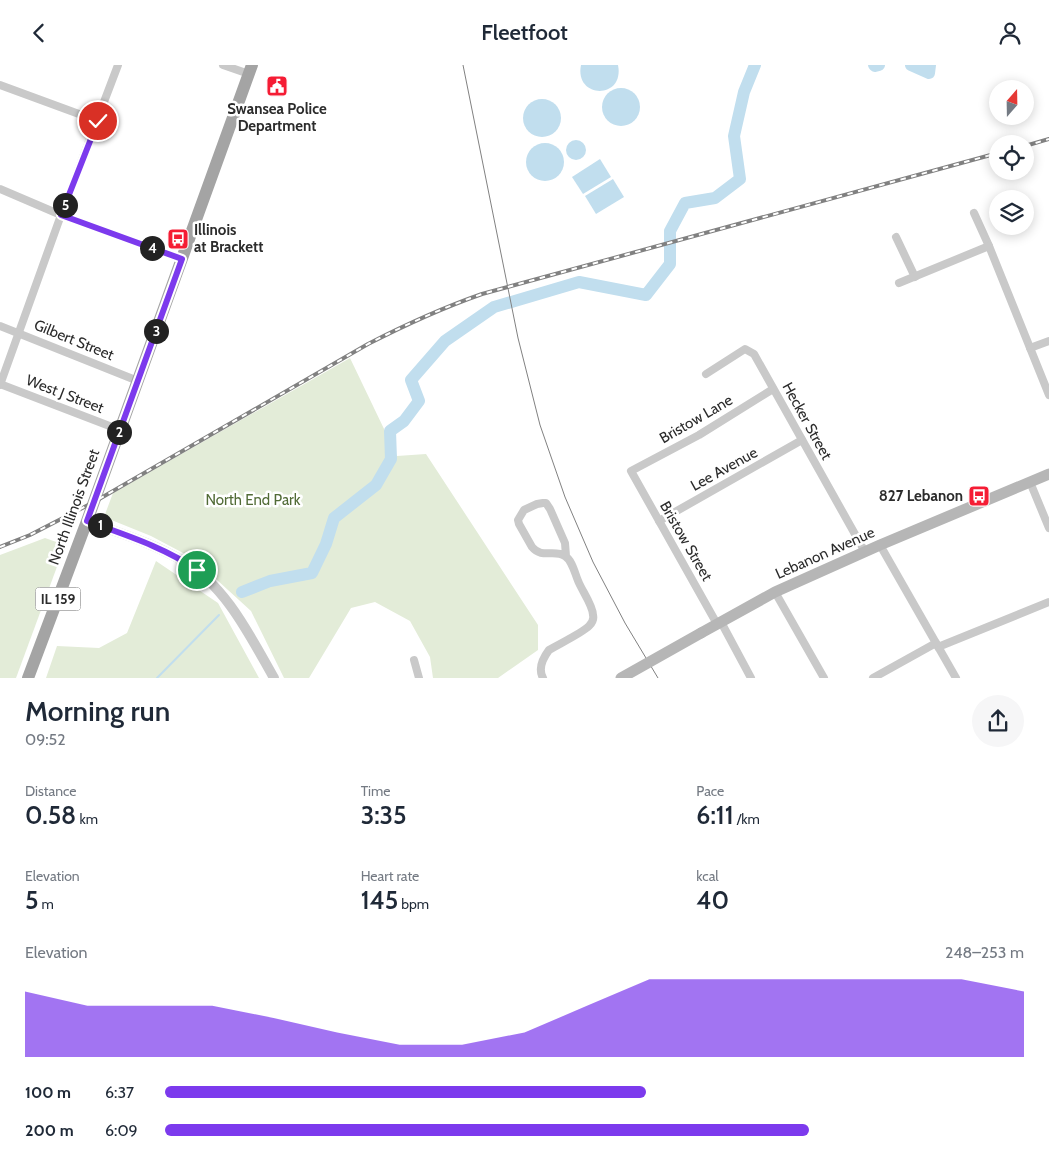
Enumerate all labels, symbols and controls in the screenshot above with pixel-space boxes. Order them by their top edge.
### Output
icon: back [25,19,53,47]
text: Fleetfoot [481,19,568,46]
icon: person [996,19,1024,47]
public building icon: Swansea Police Department [265,74,289,98]
north arrow [989,80,1034,125]
map controls [989,80,1034,235]
pin [77,100,119,142]
place label: Swansea Police Department [227,100,327,135]
icon: check [84,107,112,135]
button: locate [989,135,1034,180]
button: layers [989,190,1034,235]
pin: 5 [52,193,78,217]
text: 5 [62,196,69,214]
place label: Illinois at Brackett [194,221,263,256]
bus stop icon: Illinois at Brackett [166,227,190,251]
pin: 4 [140,235,164,261]
text: 4 [148,239,157,257]
street label: Gilbert Street [31,316,117,364]
pin: 3 [144,319,168,343]
text: 3 [153,322,160,340]
street label: West J Street [24,371,106,417]
street label: Hecker Street [778,379,836,463]
street label: Bristow Lane [656,391,736,447]
pin: 2 [106,419,132,445]
text: 2 [116,423,123,441]
street label: Lee Avenue [687,443,761,495]
street label: North Illinois Street [45,447,103,567]
bus stop icon: 827 Lebanon [967,484,991,508]
place label: 827 Lebanon [879,487,963,505]
park label: North End Park [205,491,301,509]
street label: Bristow Street [656,498,716,584]
pin: 1 [88,513,112,537]
text: 1 [98,516,103,534]
street label: Lebanon Avenue [773,523,878,583]
pin [176,549,218,591]
icon: arrive [183,556,211,584]
road number: IL 159 [36,587,80,611]
text: Morning run [25,694,170,728]
button: share [972,695,1024,747]
text: 09:52 [25,730,66,749]
text: Distance [25,782,77,800]
text: Time [361,782,390,800]
text: Pace [696,782,724,800]
text: 0.58 [25,800,76,830]
text: 3:35 [361,800,407,830]
text: 6:11 [696,800,734,830]
text: km [76,810,98,828]
text: /km [734,810,760,828]
text: Elevation [25,867,80,885]
text: Heart rate [361,867,419,885]
text: kcal [696,867,719,885]
text: 5 [25,885,38,915]
text: 145 [361,885,398,915]
text: 40 [696,885,729,915]
text: m [38,895,54,913]
text: bpm [398,895,429,913]
text: Elevation [25,943,88,962]
text: 248–253 m [945,943,1024,962]
text: 100 m [25,1083,71,1102]
text: 6:37 [105,1083,134,1102]
text: 200 m [25,1121,74,1140]
text: 6:09 [105,1121,138,1140]

